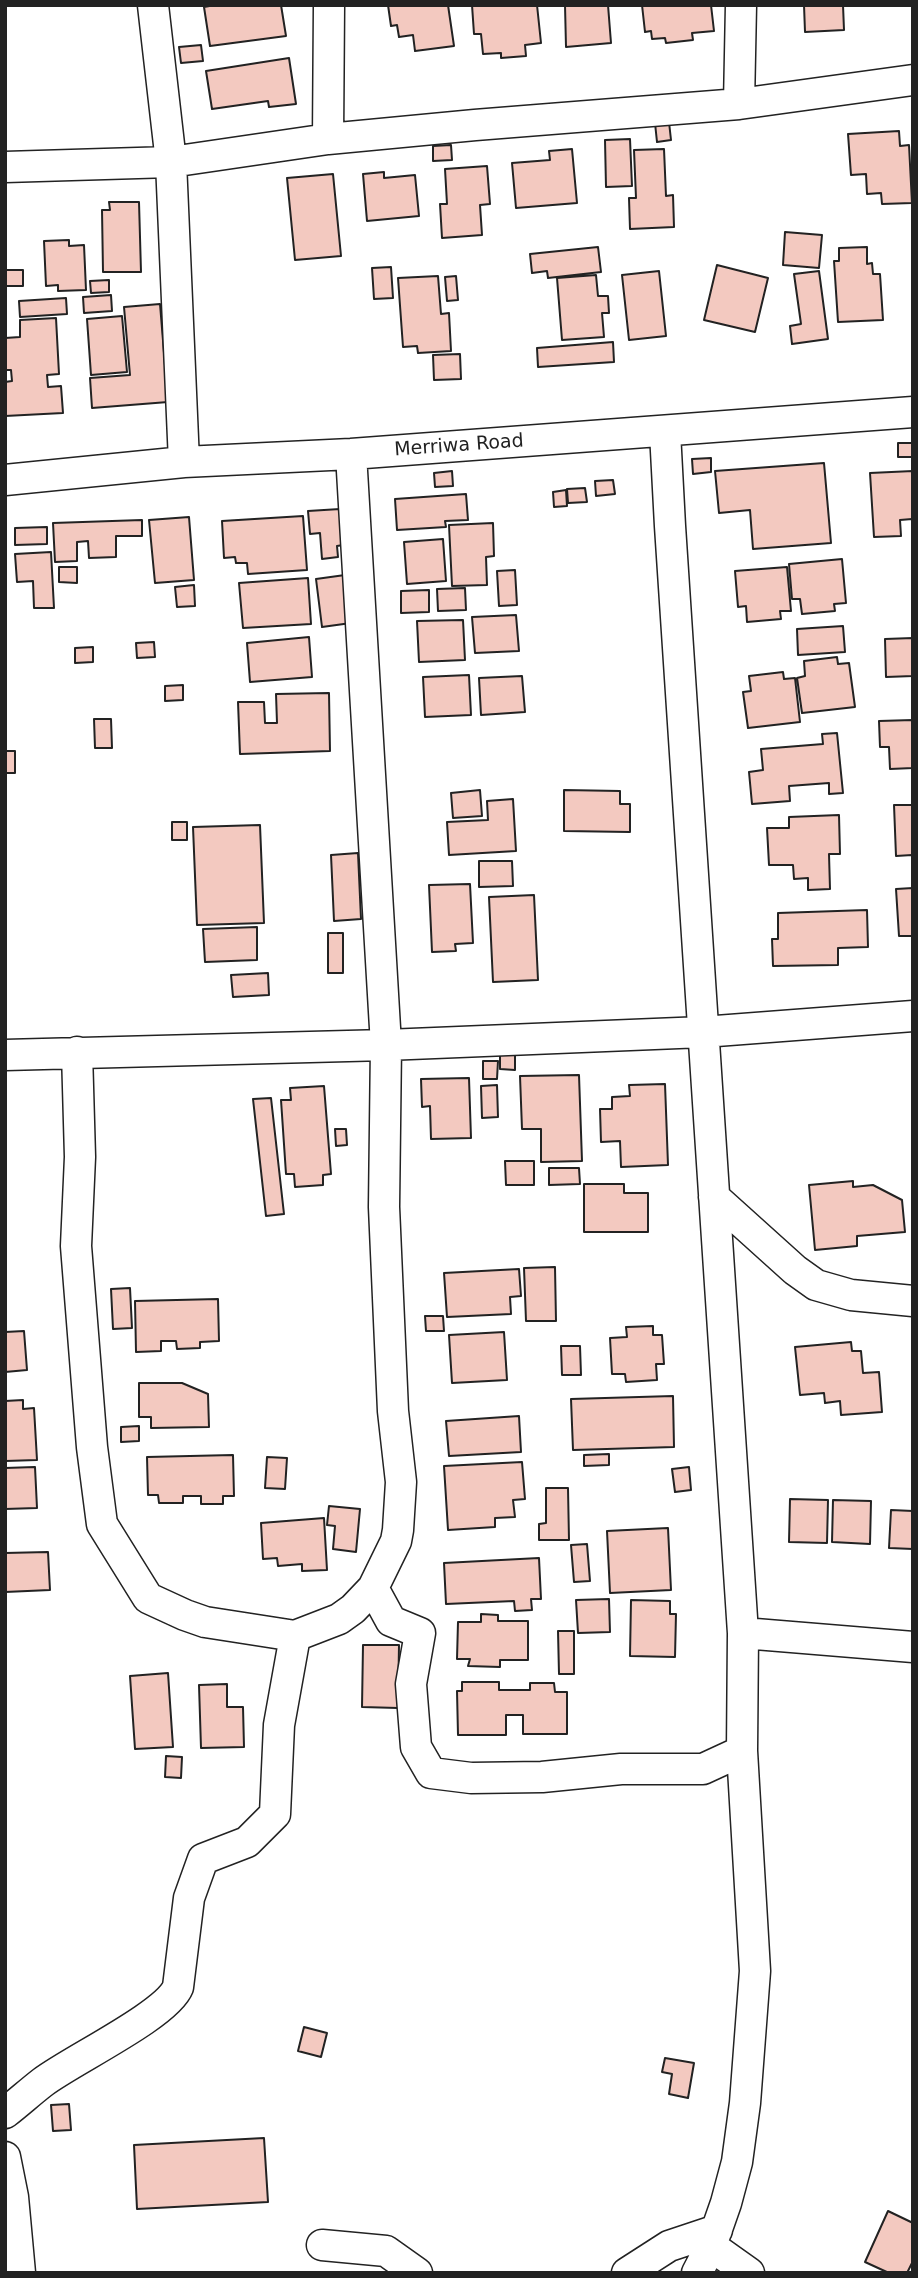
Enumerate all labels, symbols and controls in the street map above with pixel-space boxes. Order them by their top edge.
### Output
street label: Merriwa Road [394,430,524,462]

